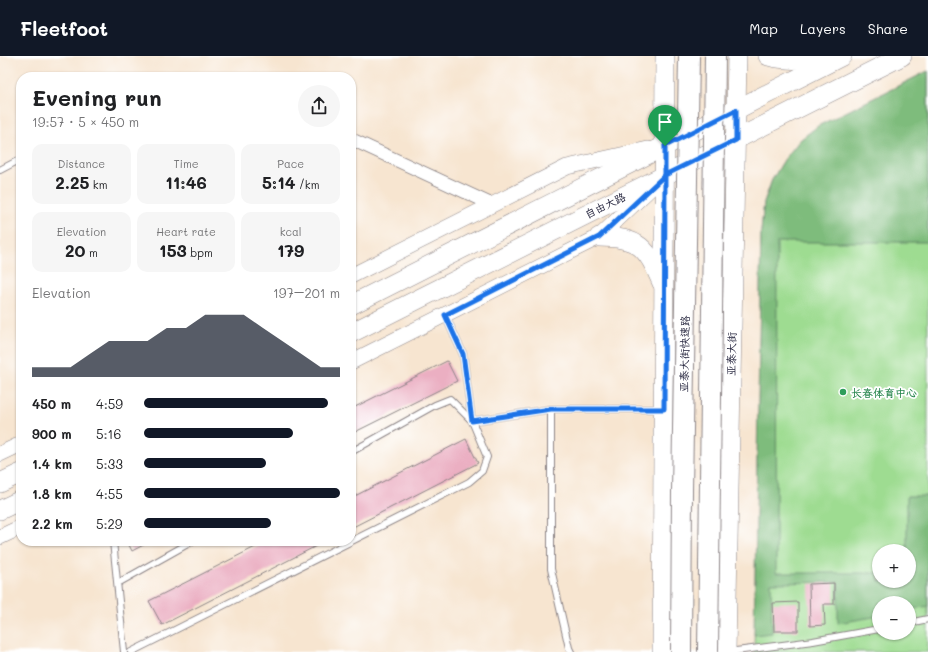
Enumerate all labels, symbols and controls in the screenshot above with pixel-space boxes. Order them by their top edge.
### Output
text: Fleetfoot [20,16,108,41]
text: Map [749,19,778,38]
text: Layers [800,19,846,38]
text: Share [868,19,908,38]
text: Evening run [32,83,162,112]
button: share [298,85,340,127]
pin [648,105,682,146]
icon: arrive [654,111,676,133]
text: 19:57 · 5 × 450 m [32,113,139,130]
text: Distance [58,156,105,171]
text: Time [173,156,199,171]
text: Pace [277,156,304,171]
text: 2.25 [55,171,89,193]
text: 11:46 [165,171,207,193]
text: 5:14 [262,171,296,193]
text: km [89,177,107,192]
text: /km [296,177,319,192]
street label: 自由大路 [582,189,628,221]
text: Elevation [57,224,106,239]
text: Heart rate [156,224,216,239]
text: kcal [280,224,302,239]
text: 20 [65,239,85,261]
text: 153 [159,239,187,261]
text: 179 [277,239,304,261]
text: m [85,245,98,260]
text: bpm [187,245,213,260]
text: Elevation [32,284,90,301]
text: 197–201 m [273,284,340,301]
street label: 亚泰大街快速路 [676,315,692,393]
street label: 亚泰大街 [723,331,739,376]
place label: 长春体育中心 [851,385,917,400]
marker: 长春体育中心 [838,387,848,397]
text: 450 m [32,395,71,412]
text: 4:59 [96,395,123,412]
text: 900 m [32,425,72,442]
text: 5:16 [96,425,121,442]
text: 1.4 km [32,455,72,472]
text: 5:33 [96,455,123,472]
text: 1.8 km [32,485,72,502]
text: 4:55 [96,485,123,502]
text: 2.2 km [32,515,73,532]
text: 5:29 [96,515,123,532]
map controls [872,544,916,640]
button: + [872,544,916,588]
button: − [872,596,916,640]

